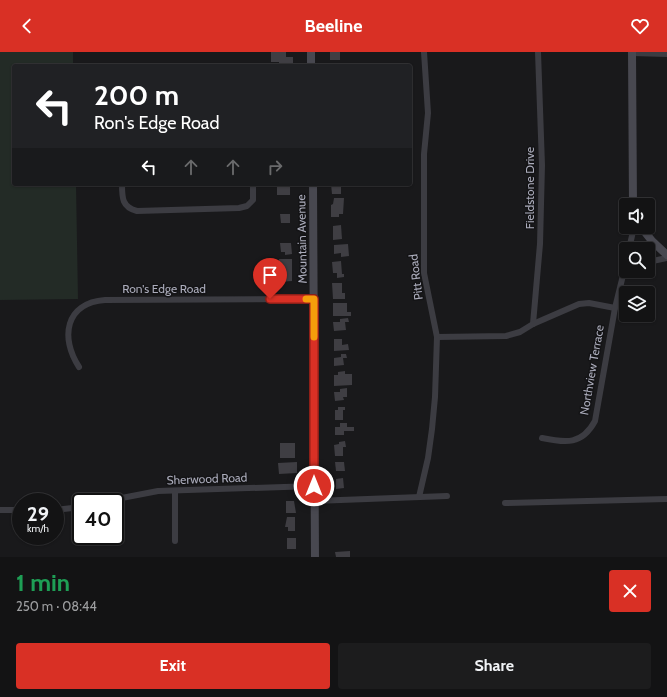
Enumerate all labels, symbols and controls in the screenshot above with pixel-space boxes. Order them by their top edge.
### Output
icon: back [16,15,38,37]
text: Beeline [304,15,363,37]
icon: heart [629,15,651,37]
text: 200 m [94,78,179,112]
icon: left [28,80,80,132]
text: Ron's Edge Road [94,112,219,134]
street label: Fieldstone Drive [522,147,537,229]
icon: left [138,156,160,178]
icon: ahead [180,156,202,178]
icon: ahead [222,156,244,178]
icon: right [264,156,286,178]
street label: Mountain Avenue [293,194,310,284]
map controls [619,198,655,322]
button: sound [619,198,655,234]
button: search [619,242,655,278]
street label: Pitt Road [405,253,426,301]
pin [253,258,287,299]
icon: arrive [259,264,281,286]
street label: Ron's Edge Road [122,281,206,296]
button: layers [619,286,655,322]
street label: Northview Terrace [576,324,607,416]
position arrow [293,465,335,507]
street label: Sherwood Road [166,470,248,487]
speed limit sign: 40 [72,493,124,545]
text: 29 [27,502,49,526]
text: km/h [27,522,49,535]
text: 1 min [16,568,70,597]
button: close [609,570,651,612]
text: 250 m · 08:44 [16,598,97,614]
button: Exit [16,643,330,689]
button: Share [338,643,651,689]

